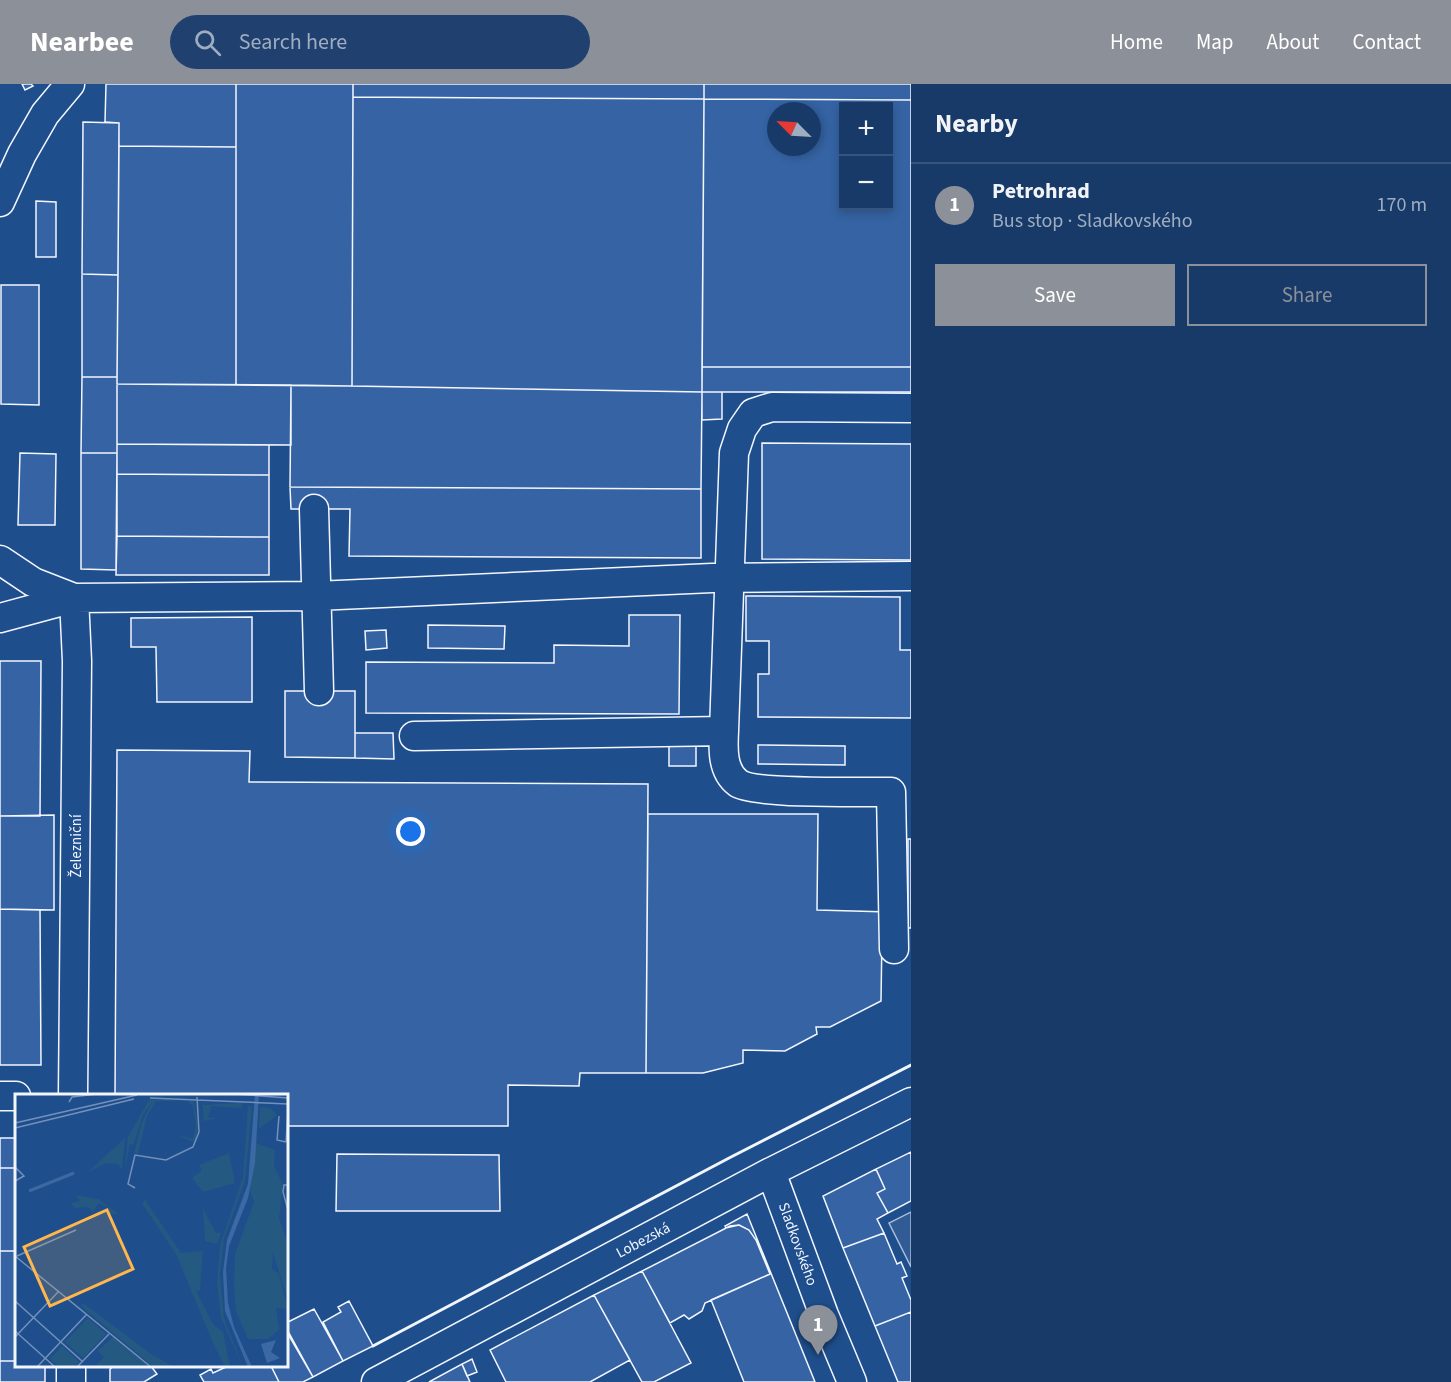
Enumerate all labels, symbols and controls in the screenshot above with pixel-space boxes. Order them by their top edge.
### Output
search box [170,15,590,69]
text: Nearbee [30,22,134,62]
icon: search [191,26,224,59]
text: Search here [239,26,347,58]
text: Home [1110,27,1163,57]
text: Map [1196,27,1234,57]
text: About [1267,27,1319,57]
text: Contact [1352,27,1421,57]
north arrow [767,102,821,156]
map controls [839,102,893,210]
button: + [839,102,893,156]
text: Nearby [935,105,1018,142]
button: − [839,156,893,210]
text: Petrohrad [992,175,1090,207]
text: 1 [949,191,960,219]
text: 170 m [1377,191,1427,219]
text: Bus stop · Sladkovského [992,207,1193,235]
button: Save [935,264,1175,326]
button: Share [1187,264,1427,326]
street label: Železniční [66,813,87,878]
your location [396,817,425,846]
inset map [15,1094,288,1367]
street label: Sladkovského [773,1200,822,1289]
street label: Lobezská [612,1217,674,1263]
pin: 1 [798,1306,838,1355]

